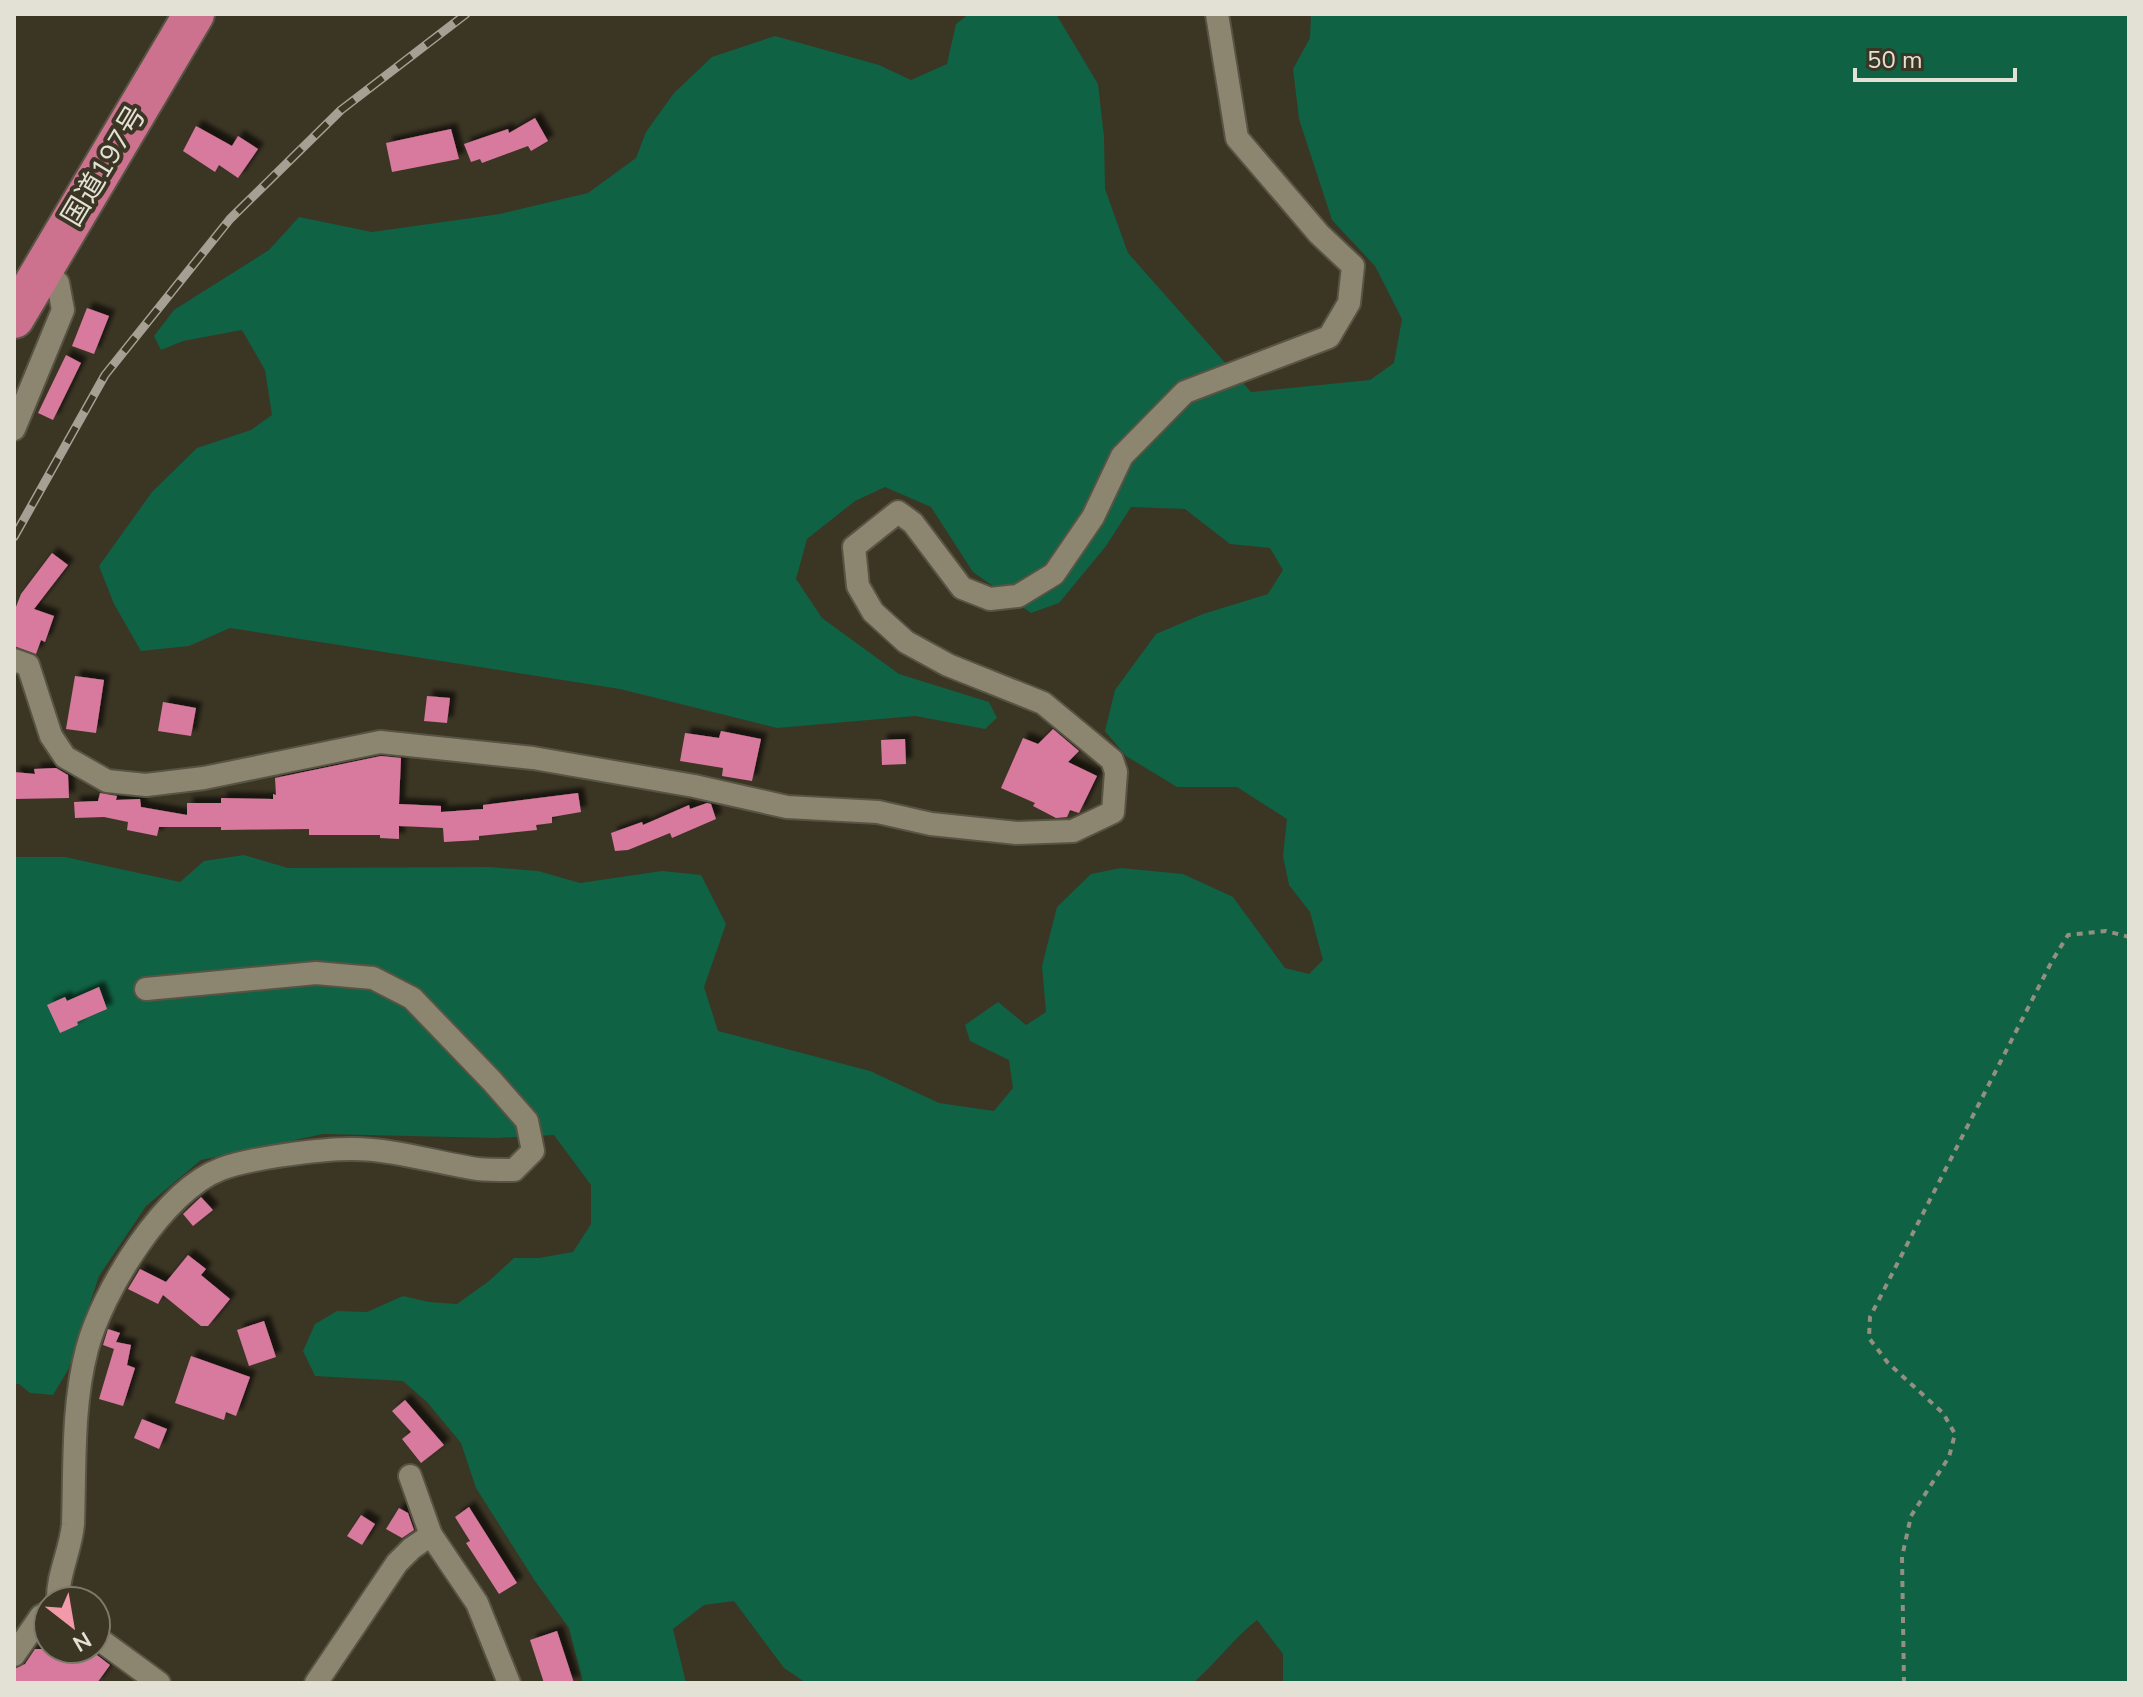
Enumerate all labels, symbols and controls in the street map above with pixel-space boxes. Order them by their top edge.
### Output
scale bar [1855,32,2015,82]
text: 50 m [1867,44,1923,76]
street label: 国道197号 [53,99,155,233]
north arrow [32,1585,112,1665]
text: N [67,1624,97,1658]

